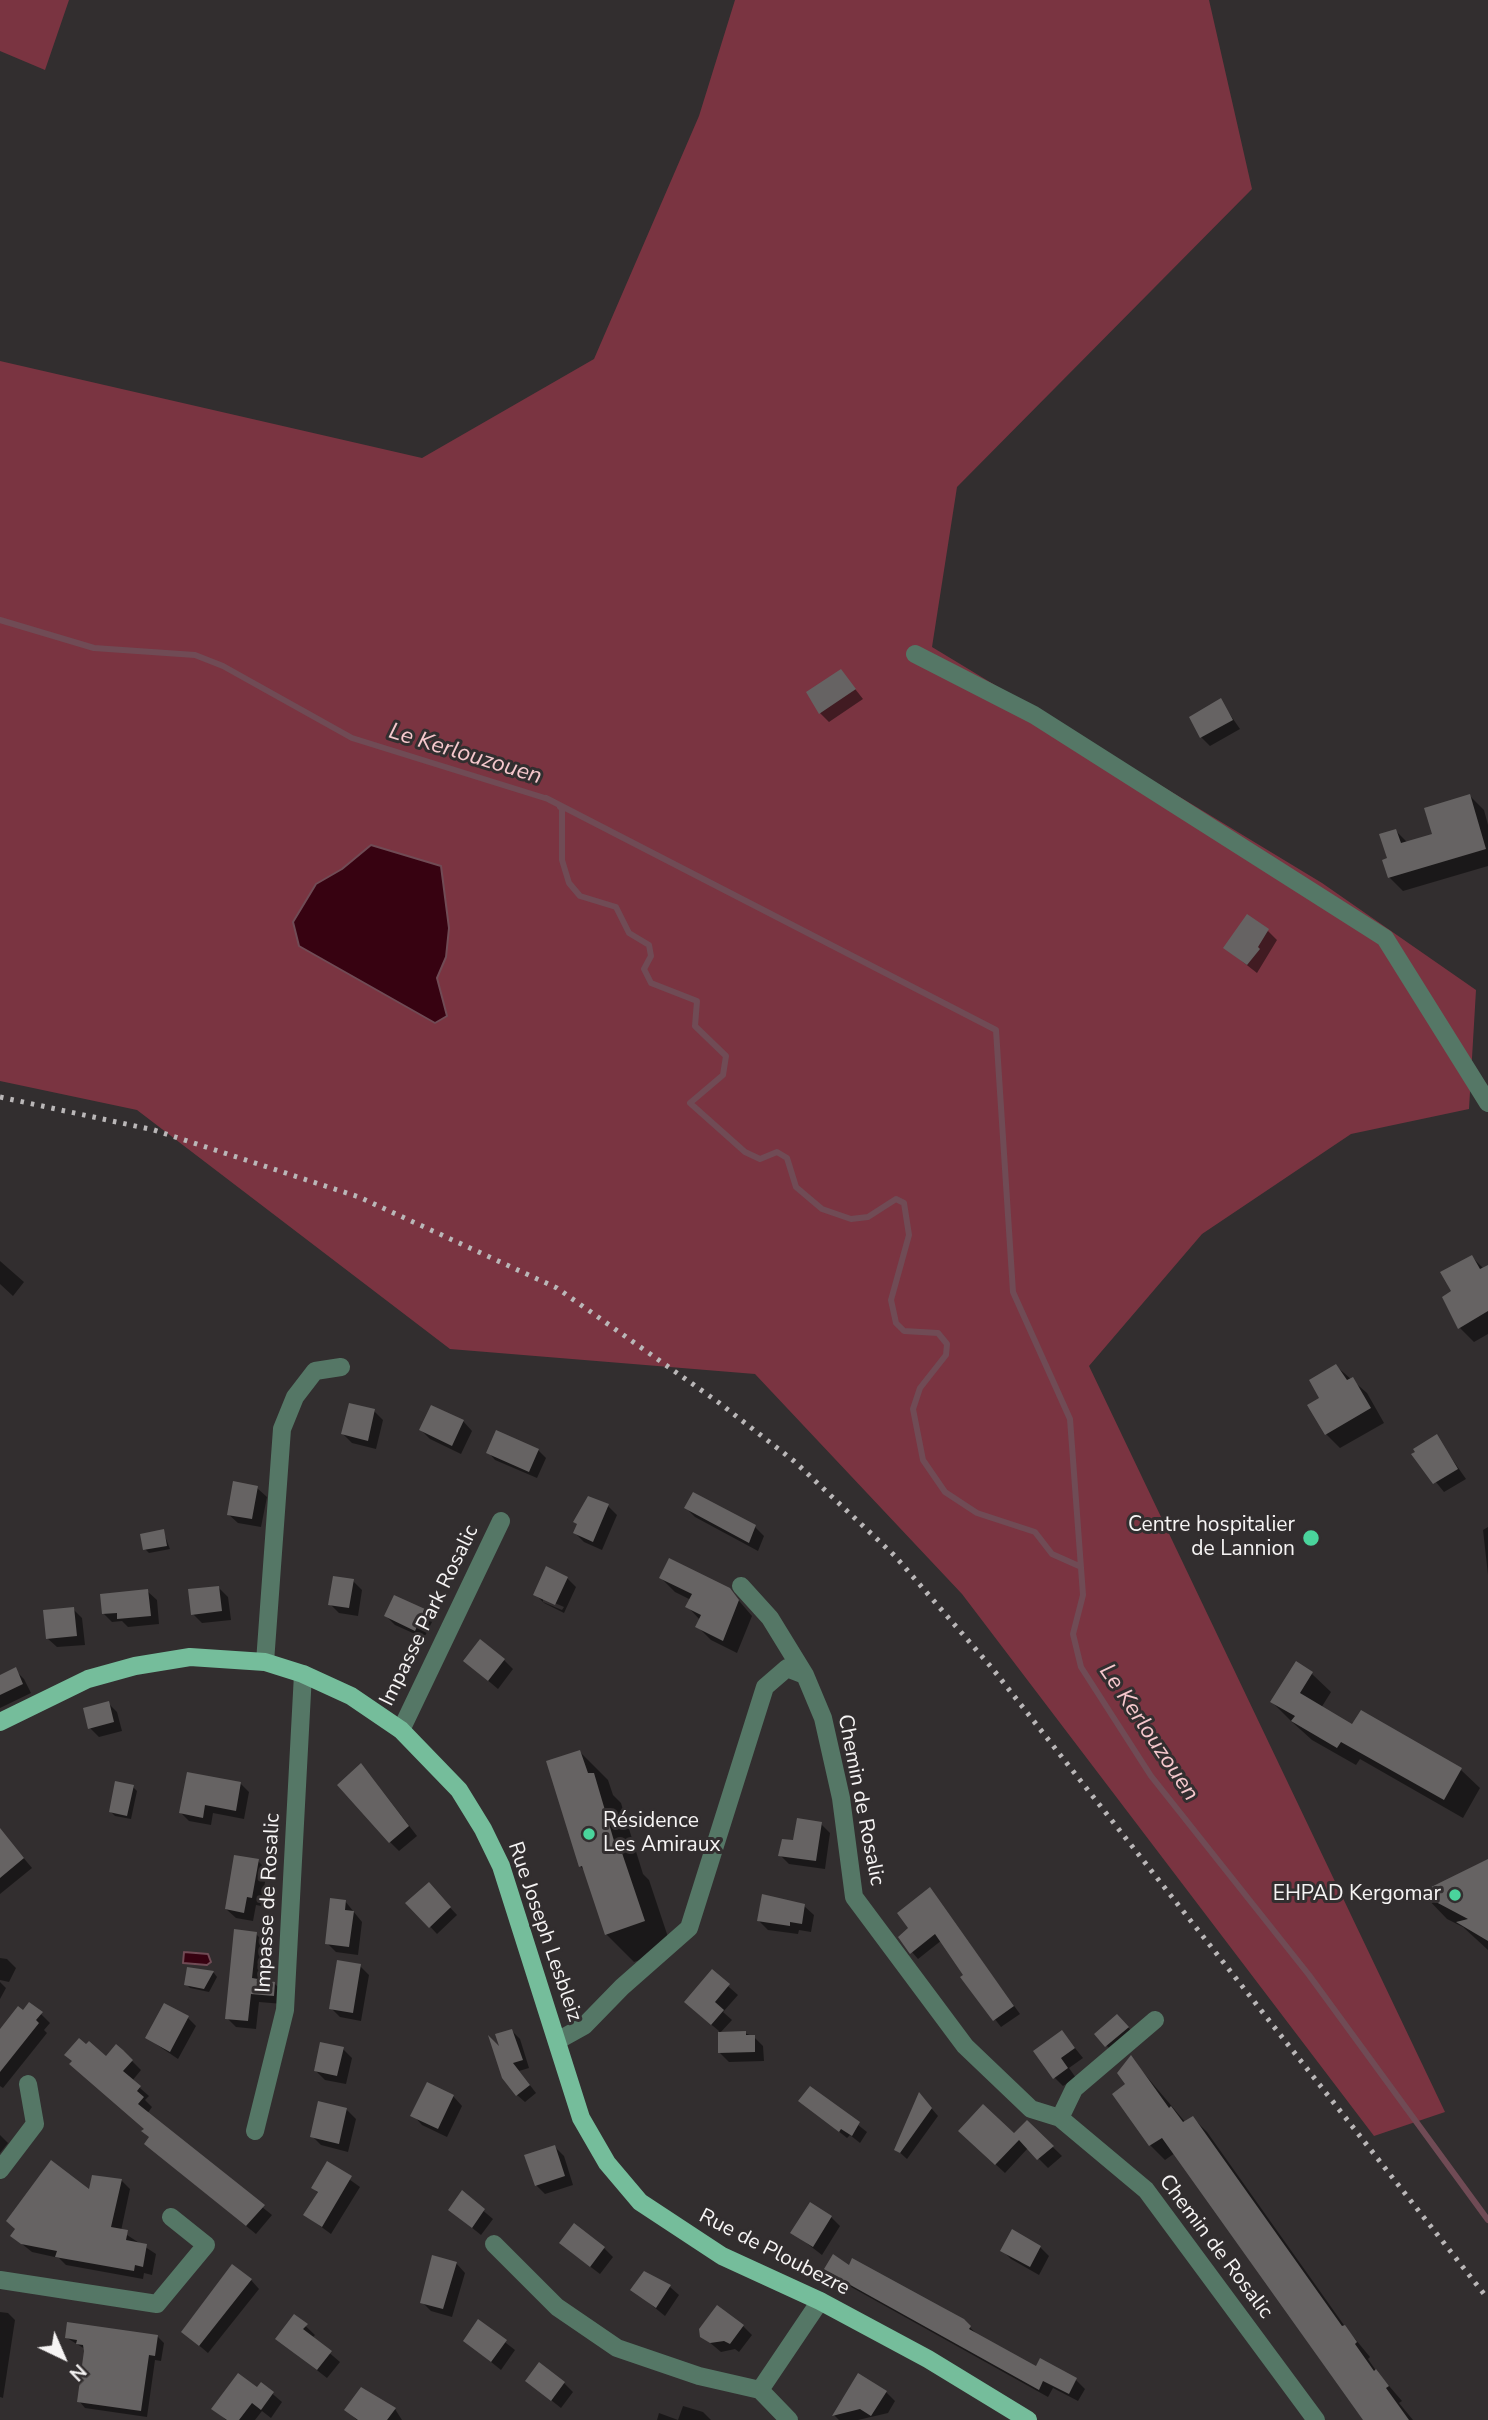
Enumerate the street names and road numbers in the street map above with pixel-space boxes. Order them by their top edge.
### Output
street label: Impasse Park Rosalic [375,1521,485,1711]
street label: Chemin de Rosalic [831,1712,889,1888]
street label: Impasse de Rosalic [252,1813,286,1993]
street label: Rue Joseph Lesbleiz [501,1839,587,2025]
street label: Chemin de Rosalic [1153,2170,1277,2324]
street label: Rue de Ploubezre [694,2204,854,2302]

